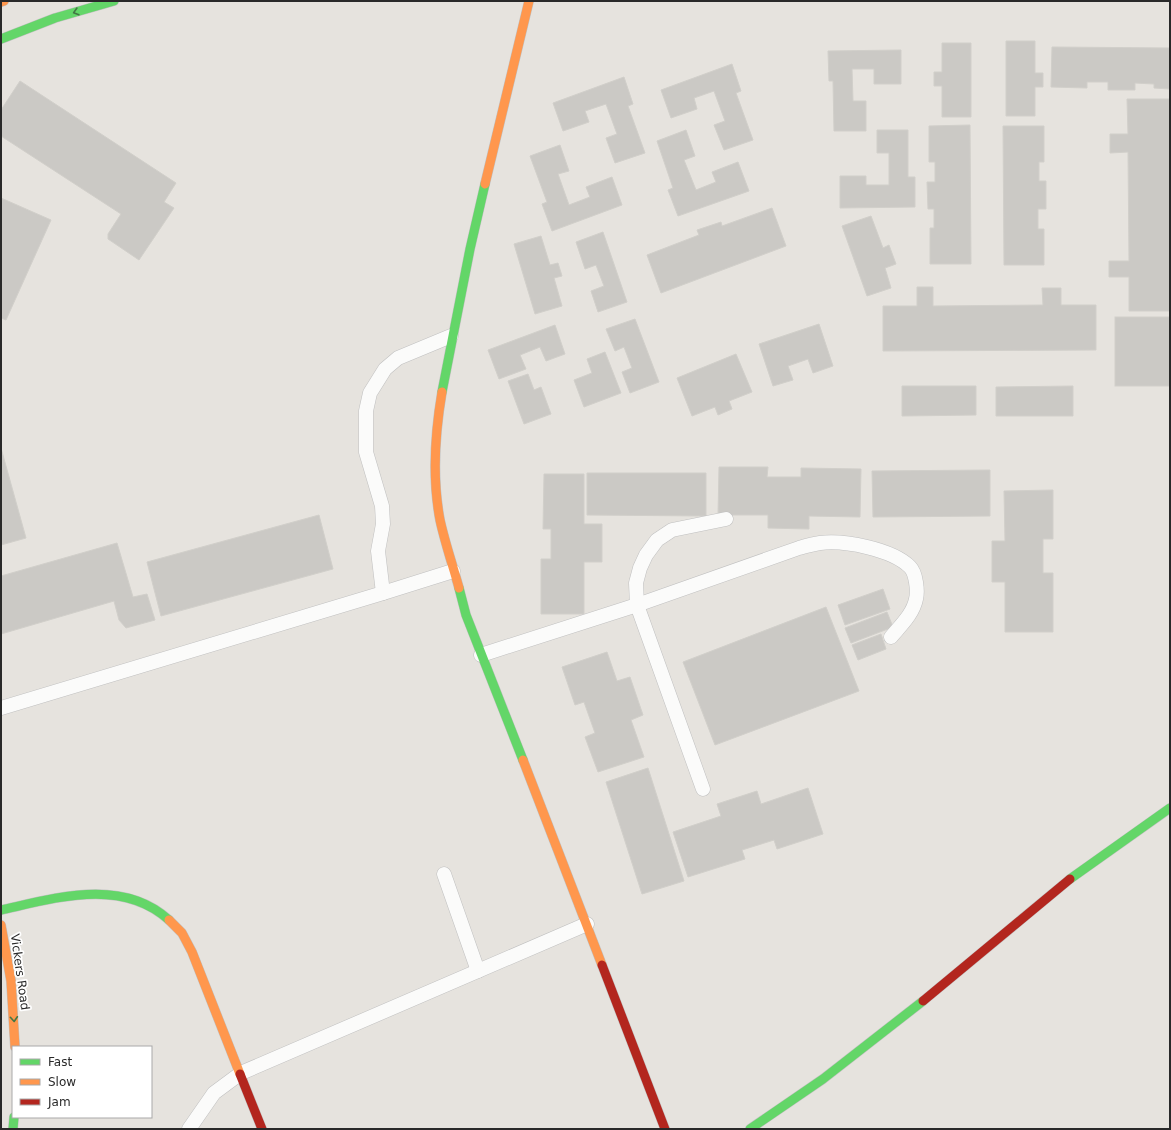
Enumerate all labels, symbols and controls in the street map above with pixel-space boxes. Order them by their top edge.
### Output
one-way arrow [73,7,80,16]
street label: Vickers Road [8,933,32,1011]
one-way arrow [10,1016,19,1022]
legend [12,1046,152,1118]
text: Fast [48,1055,72,1069]
text: Slow [48,1075,76,1089]
text: Jam [47,1095,71,1109]

